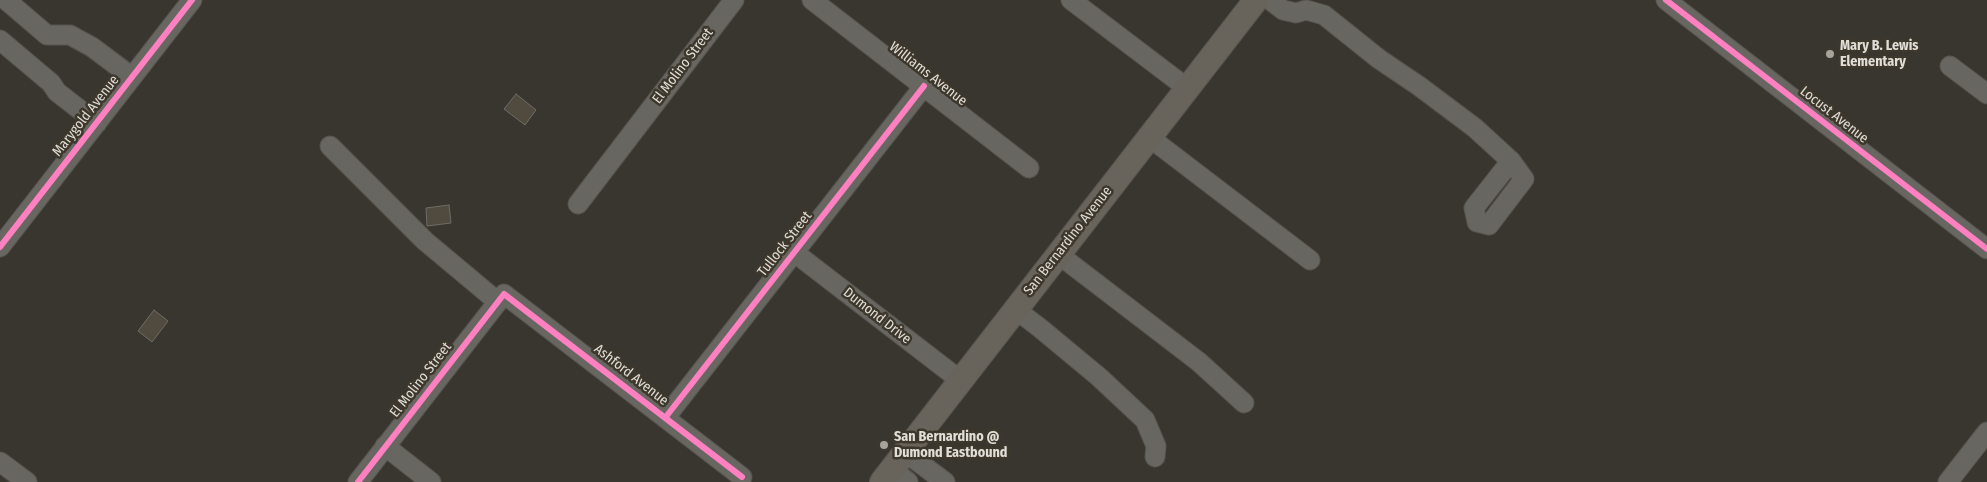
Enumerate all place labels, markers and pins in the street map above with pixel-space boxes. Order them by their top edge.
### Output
place label: Mary B. Lewis Elementary [1840,38,1918,70]
marker: Mary B. Lewis Elementary [1824,48,1836,60]
place label: San Bernardino @ Dumond Eastbound [894,429,1007,462]
marker: San Bernardino @ Dumond Eastbound [878,439,890,451]

